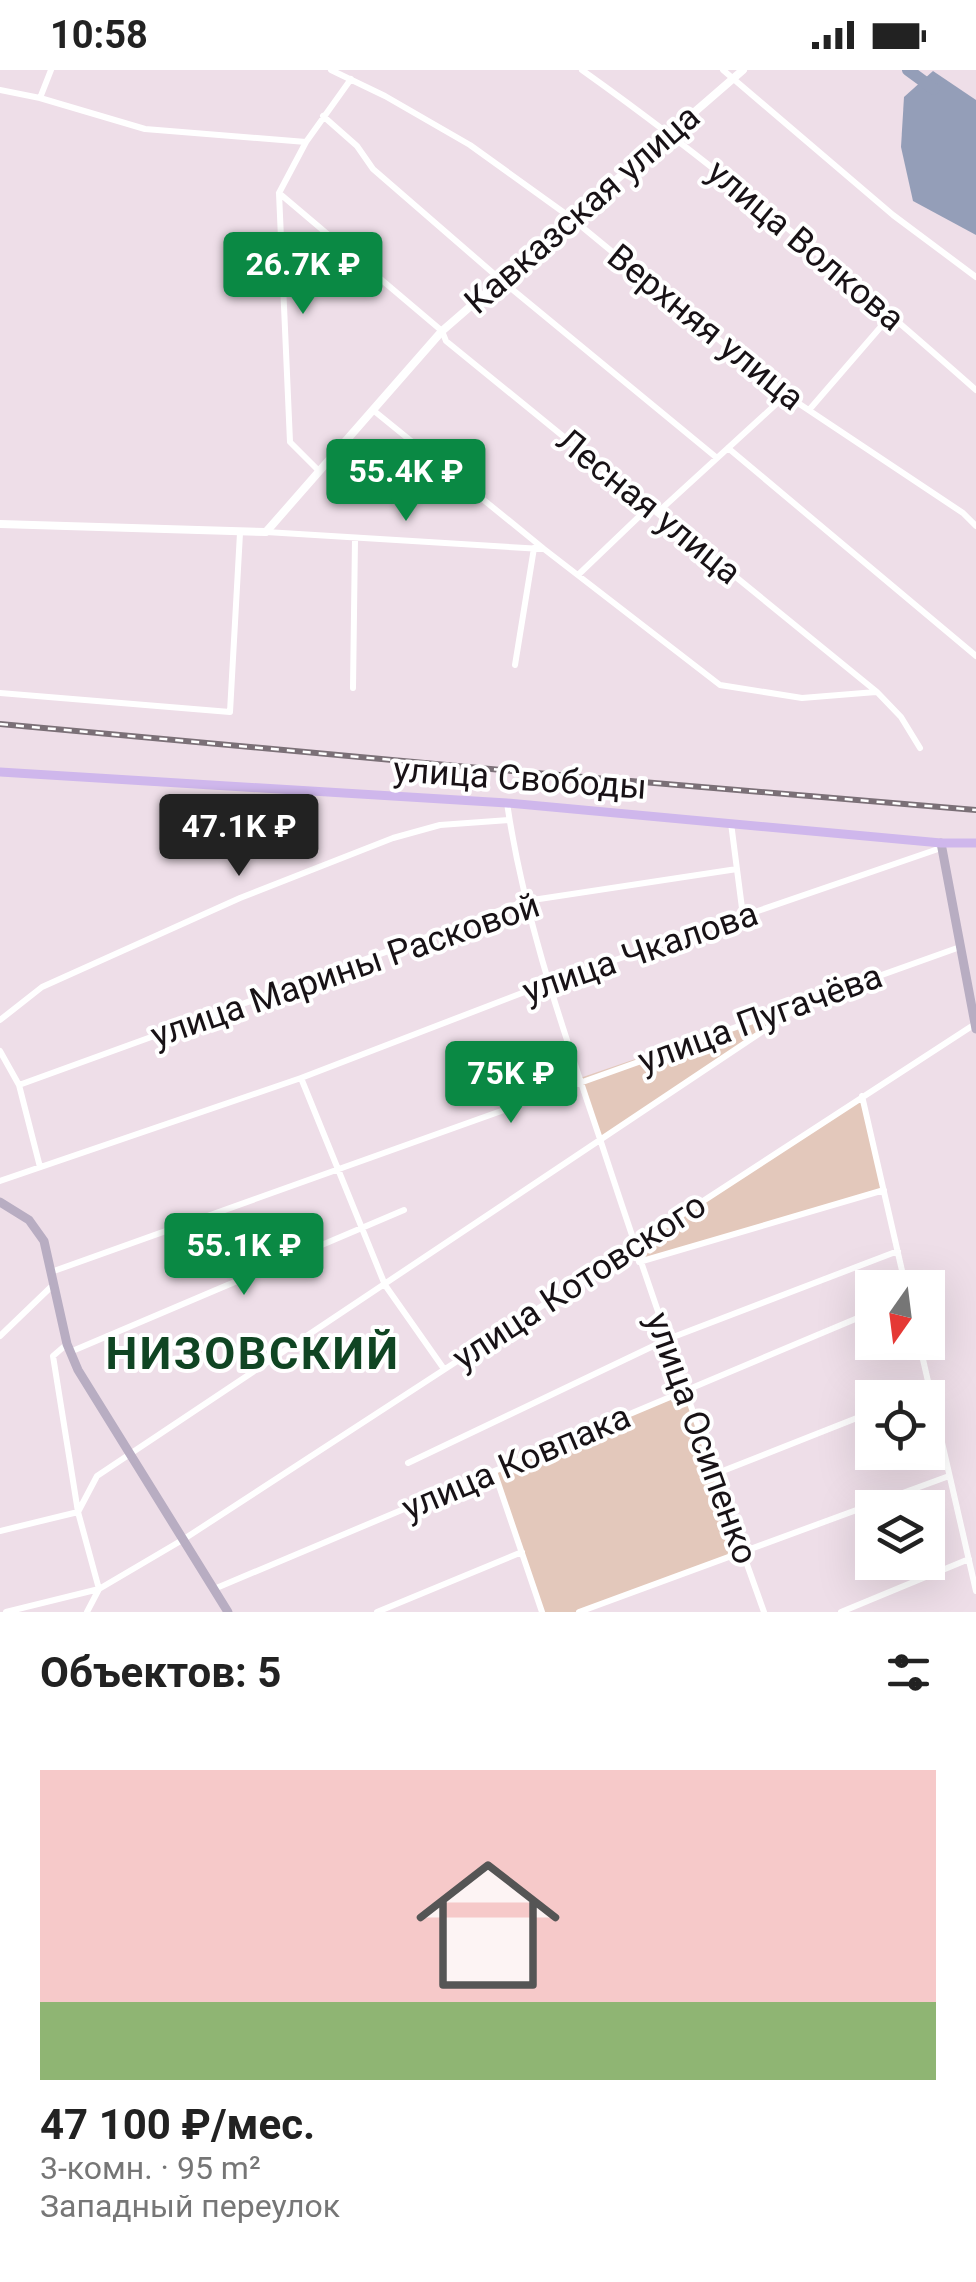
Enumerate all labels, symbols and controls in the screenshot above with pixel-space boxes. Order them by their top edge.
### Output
text: 10:58 [50,13,148,57]
street label: Кавказская улица [457,96,708,322]
street label: улица Волкова [699,151,912,340]
pin: 26.7K ₽ [211,232,395,317]
street label: Верхняя улица [599,236,812,419]
text: 26.7K ₽ [245,245,361,283]
street label: Лесная улица [548,420,749,593]
pin: 55.4K ₽ [314,439,498,524]
text: 55.4K ₽ [348,452,464,490]
street label: улица Свободы [392,749,648,808]
pin: 47.1K ₽ [147,794,331,879]
text: 47.1K ₽ [181,807,297,845]
street label: улица Марины Расковой [146,885,545,1056]
street label: улица Чкалова [517,893,763,1012]
street label: улица Пугачёва [633,955,888,1082]
pin: 75K ₽ [441,1041,581,1126]
text: 75K ₽ [467,1054,555,1092]
street label: улица Котовского [445,1184,714,1379]
pin: 55.1K ₽ [152,1213,336,1298]
text: 55.1K ₽ [186,1226,302,1264]
north arrow [855,1270,945,1360]
map controls [855,1270,945,1580]
street label: улица Осипенко [637,1307,766,1570]
district label: НИЗОВСКИЙ [106,1327,400,1380]
button: locate [855,1380,945,1470]
street label: улица Ковпака [396,1396,636,1529]
button: layers [855,1490,945,1580]
icon: filters [881,1645,936,1700]
text: Объектов: 5 [40,1648,281,1697]
icon: home [398,1835,578,2015]
text: 47 100 ₽/мес. [40,2100,315,2149]
text: 3-комн. · 95 m² [40,2149,261,2187]
text: Западный переулок [40,2187,340,2225]

